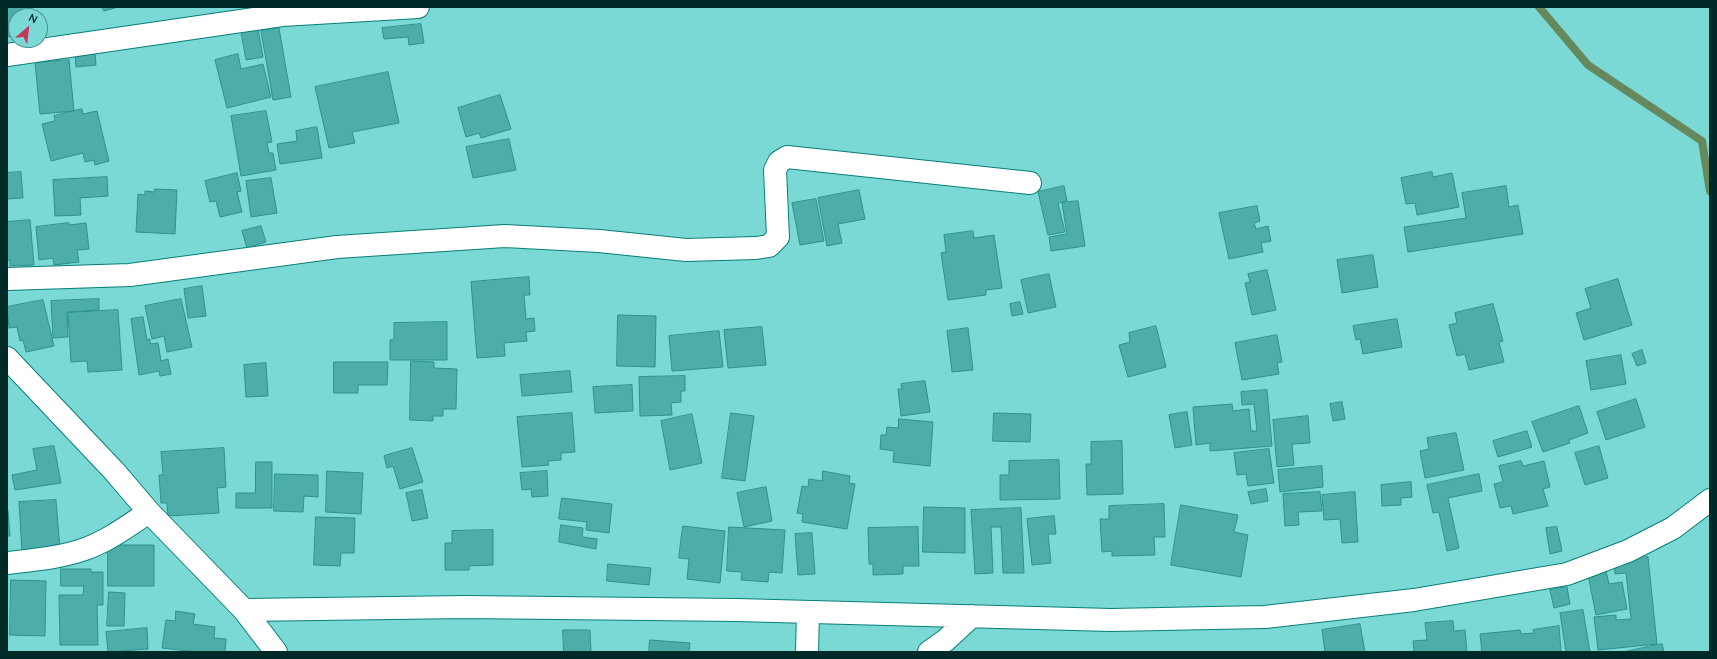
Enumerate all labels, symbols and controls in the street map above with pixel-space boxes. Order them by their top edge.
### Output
north arrow [8,8,48,48]
text: N [26,10,40,26]

